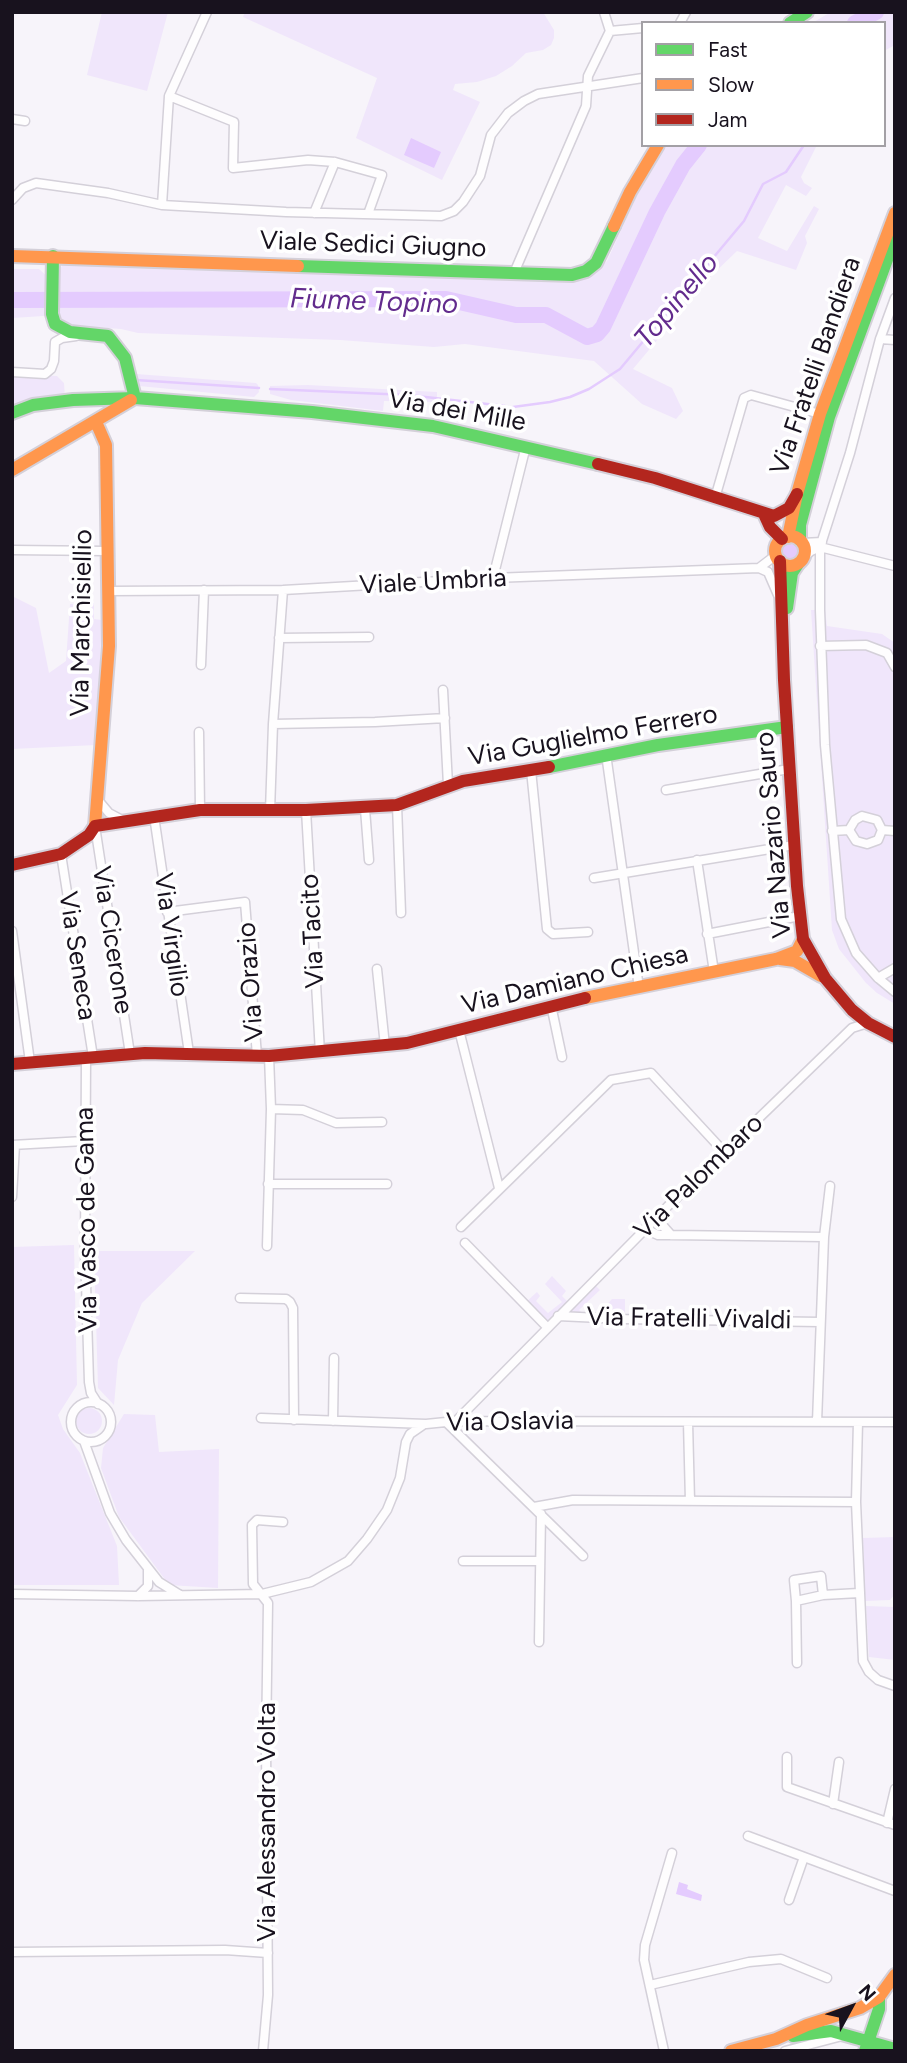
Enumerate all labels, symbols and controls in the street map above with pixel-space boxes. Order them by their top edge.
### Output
legend [641,21,886,147]
text: Fast [708,37,748,62]
text: Slow [708,72,754,97]
text: Jam [708,107,747,132]
street label: Viale Sedici Giugno [259,225,487,265]
water label: Topinello [628,247,726,355]
street label: Via Fratelli Bandiera [764,253,868,479]
water label: Fiume Topino [289,282,459,322]
street label: Via dei Mille [386,384,528,438]
street label: Via Marchisiellio [65,529,99,717]
street label: Viale Umbria [359,563,507,601]
street label: Via Guglielmo Ferrero [466,699,720,773]
street label: Via Nazario Sauro [749,731,799,939]
street label: Via Cicerone [85,864,139,1016]
street label: Via Virgilio [147,871,195,999]
street label: Via Tacito [294,873,332,989]
street label: Via Seneca [51,889,103,1023]
street label: Via Orazio [231,921,271,1043]
street label: Via Damiano Chiesa [459,939,691,1021]
street label: Via Vasco de Gama [69,1107,105,1333]
street label: Via Palombaro [628,1108,770,1246]
street label: Via Fratelli Vivaldi [586,1302,792,1336]
street label: Via Oslavia [446,1405,574,1439]
street label: Via Alessandro Volta [251,1702,283,1942]
north arrow [816,1972,886,2042]
text: N [854,1980,881,2006]

